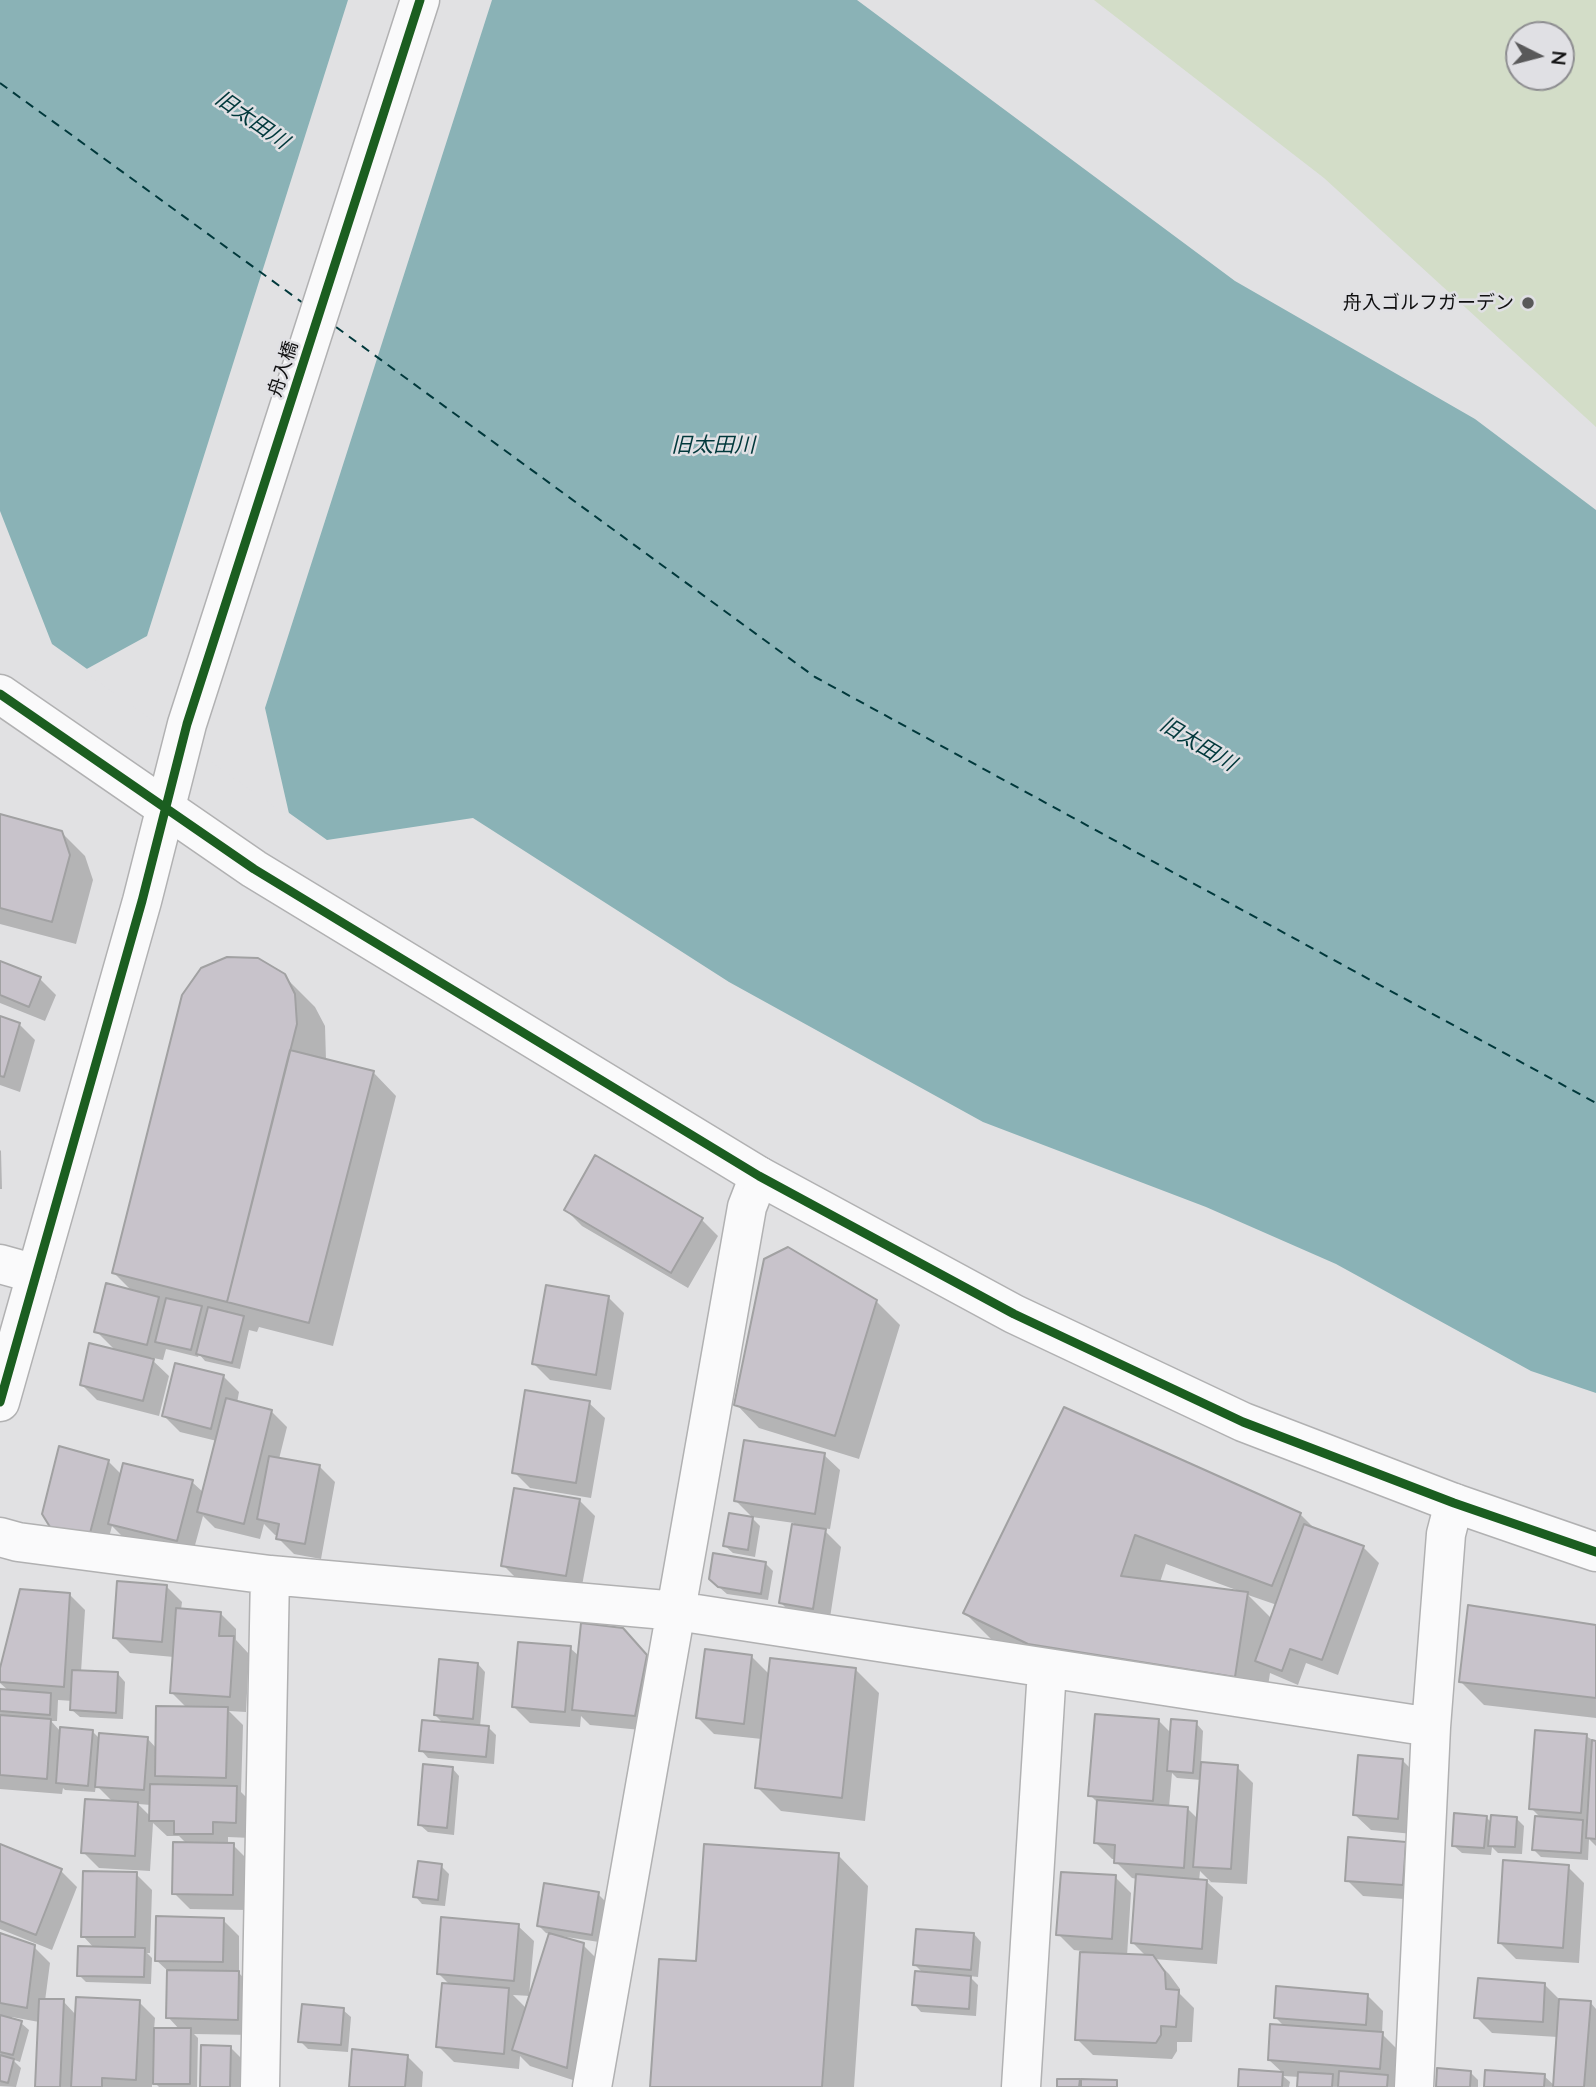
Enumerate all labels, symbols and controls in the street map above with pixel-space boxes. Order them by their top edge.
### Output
north arrow [1505,21,1575,91]
text: N [1547,50,1572,67]
water label: 旧太田川 [210,86,294,154]
place label: 舟入ゴルフガーデン [1343,292,1514,314]
marker: 舟入ゴルフガーデン [1520,295,1536,311]
street label: 舟入橋 [263,338,303,400]
water label: 旧太田川 [671,432,755,458]
water label: 旧太田川 [1156,712,1240,776]

